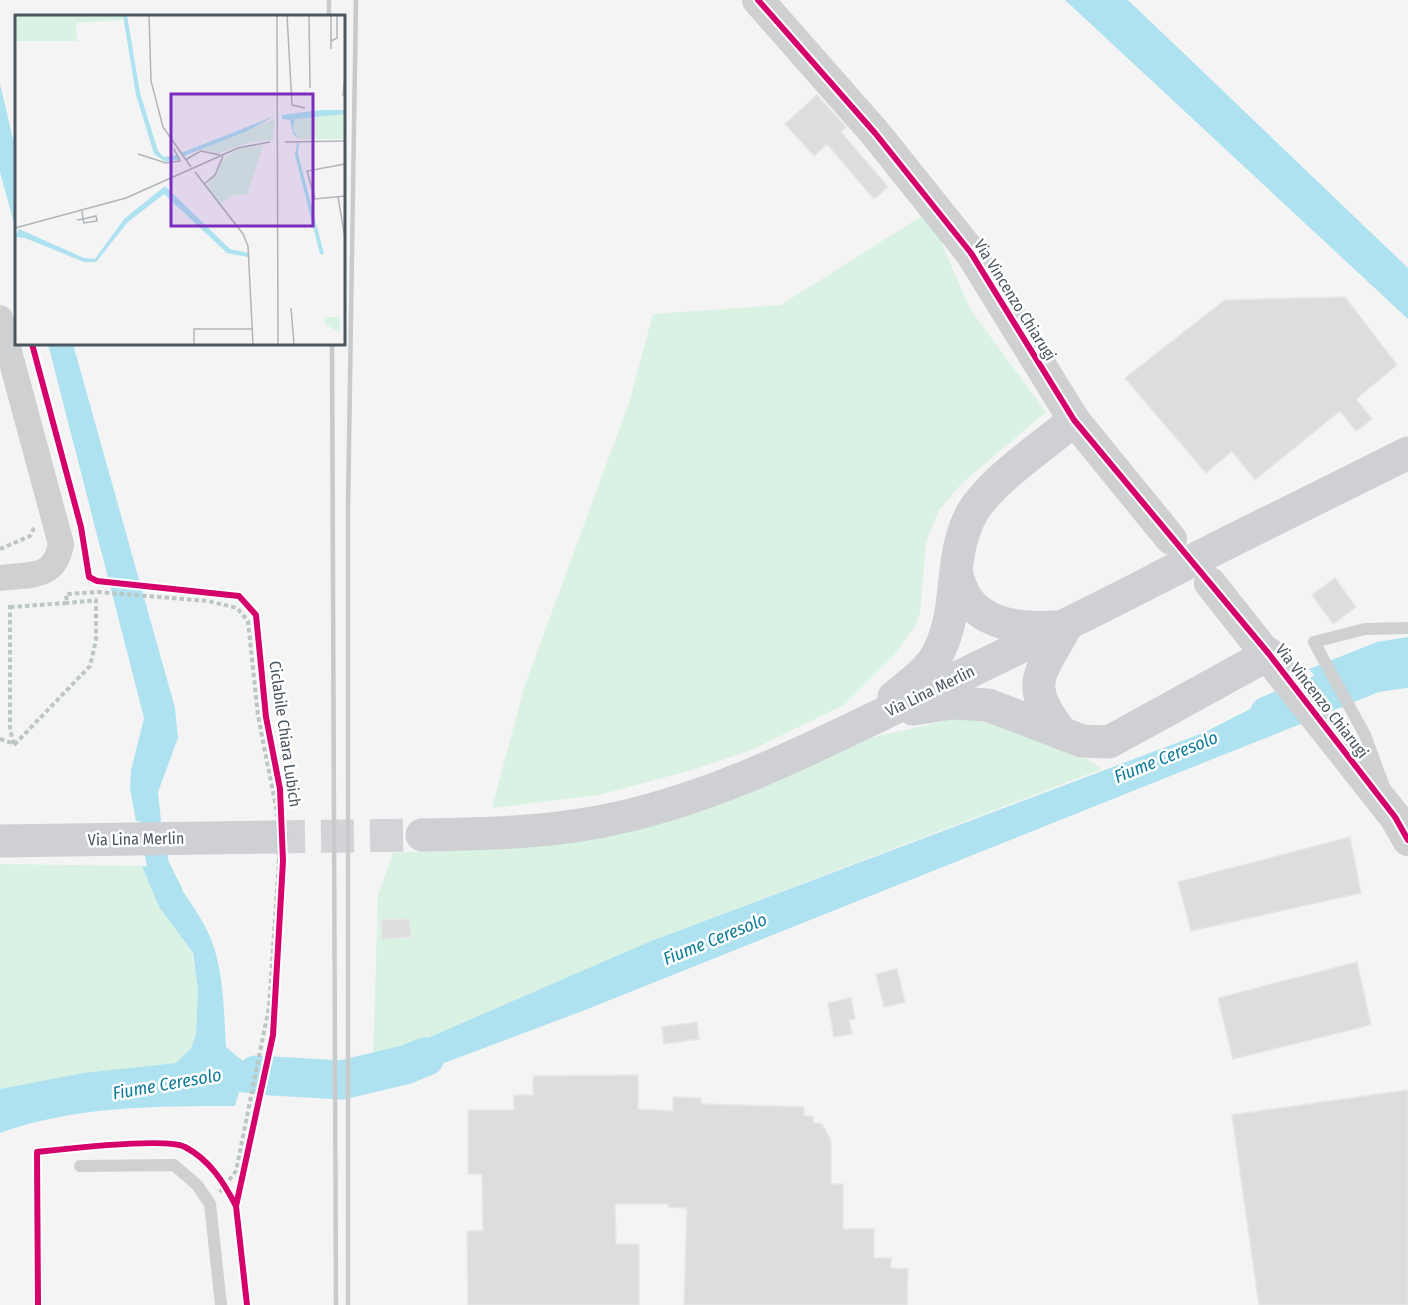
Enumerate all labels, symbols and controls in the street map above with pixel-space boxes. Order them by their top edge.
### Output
inset map [15,15,345,345]
street label: Via Vincenzo Chiarugi [970,236,1060,364]
street label: Via Vincenzo Chiarugi [1272,640,1372,762]
street label: Ciclabile Chiara Lubich [265,660,305,808]
street label: Via Lina Merlin [882,661,978,721]
water label: Fiume Ceresolo [1111,726,1221,788]
street label: Via Lina Merlin [88,829,184,849]
water label: Fiume Ceresolo [660,908,770,970]
water label: Fiume Ceresolo [111,1064,223,1104]

